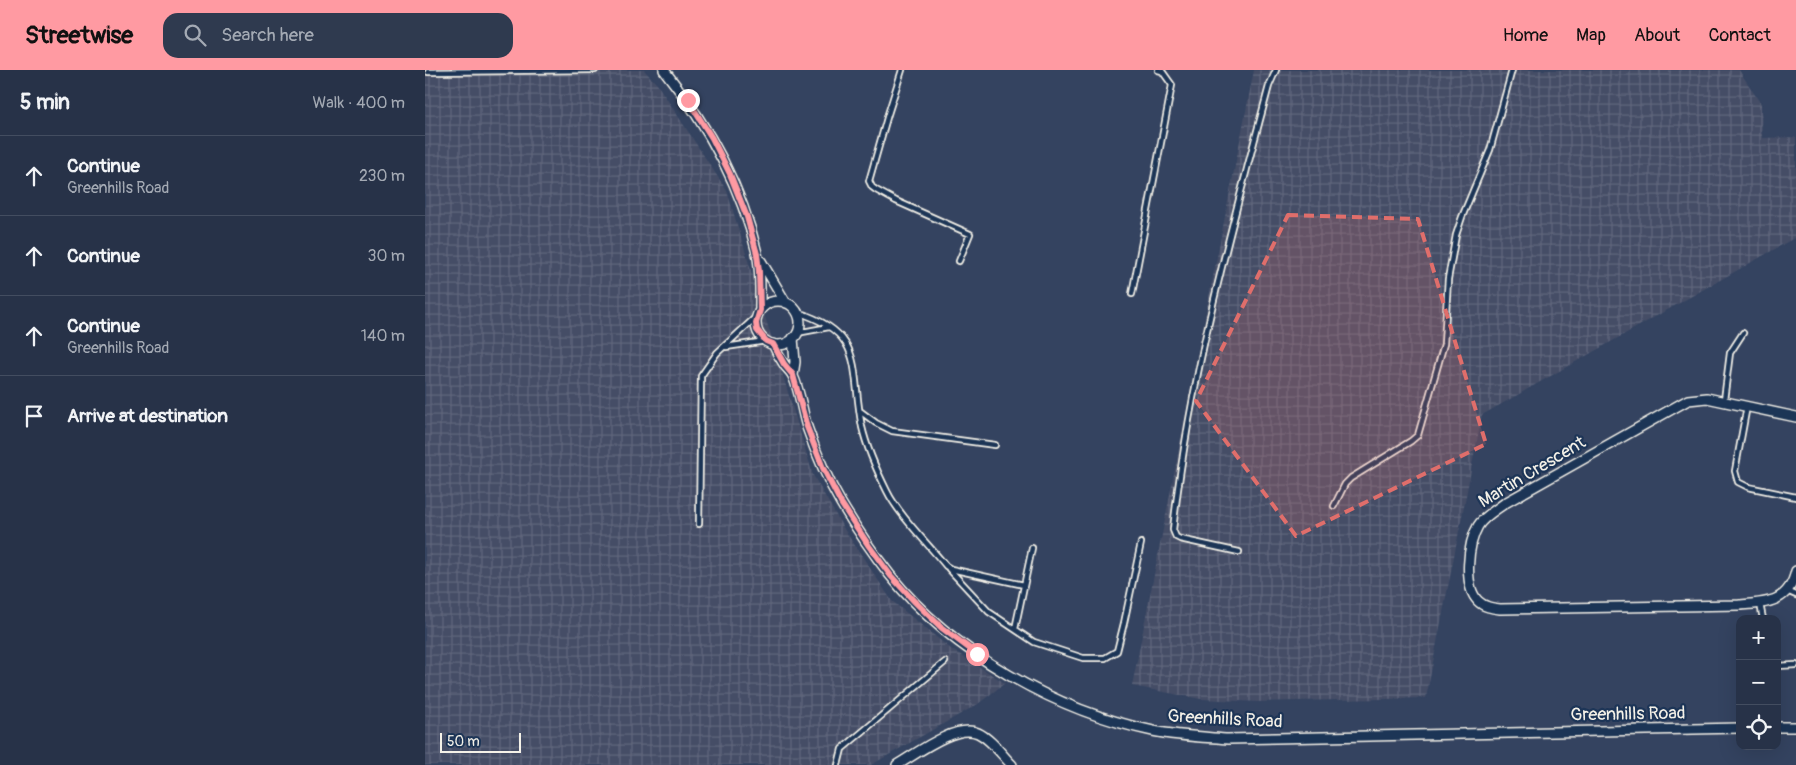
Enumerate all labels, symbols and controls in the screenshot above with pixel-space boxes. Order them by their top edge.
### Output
search box [163,13,513,58]
text: Streetwise [25,21,133,50]
icon: search [181,21,209,49]
text: Search here [221,23,314,47]
text: Home [1503,24,1548,47]
text: Map [1576,24,1606,47]
text: About [1634,24,1680,47]
text: Contact [1708,24,1771,47]
text: 5 min [20,89,70,116]
route end [677,89,700,112]
text: Walk · 400 m [312,93,405,113]
text: Continue [67,154,140,178]
icon: ahead [20,162,48,190]
text: 230 m [359,166,405,186]
text: Greenhills Road [67,178,169,198]
icon: ahead [20,242,48,270]
text: Continue [67,244,140,268]
text: 30 m [367,246,405,266]
text: Continue [67,314,140,338]
icon: ahead [20,322,48,350]
text: 140 m [361,326,405,346]
text: Greenhills Road [67,338,169,358]
icon: arrive [20,402,48,430]
text: Arrive at destination [67,404,228,428]
street label: Martin Crescent [1474,431,1590,513]
map controls [1736,615,1781,750]
button: + [1736,615,1781,660]
route start [966,643,989,666]
button: − [1736,660,1781,705]
street label: Greenhills Road [1570,701,1686,727]
street label: Greenhills Road [1167,705,1283,733]
button: locate [1736,705,1781,750]
scale bar [440,730,521,753]
text: 50 m [447,733,480,750]

